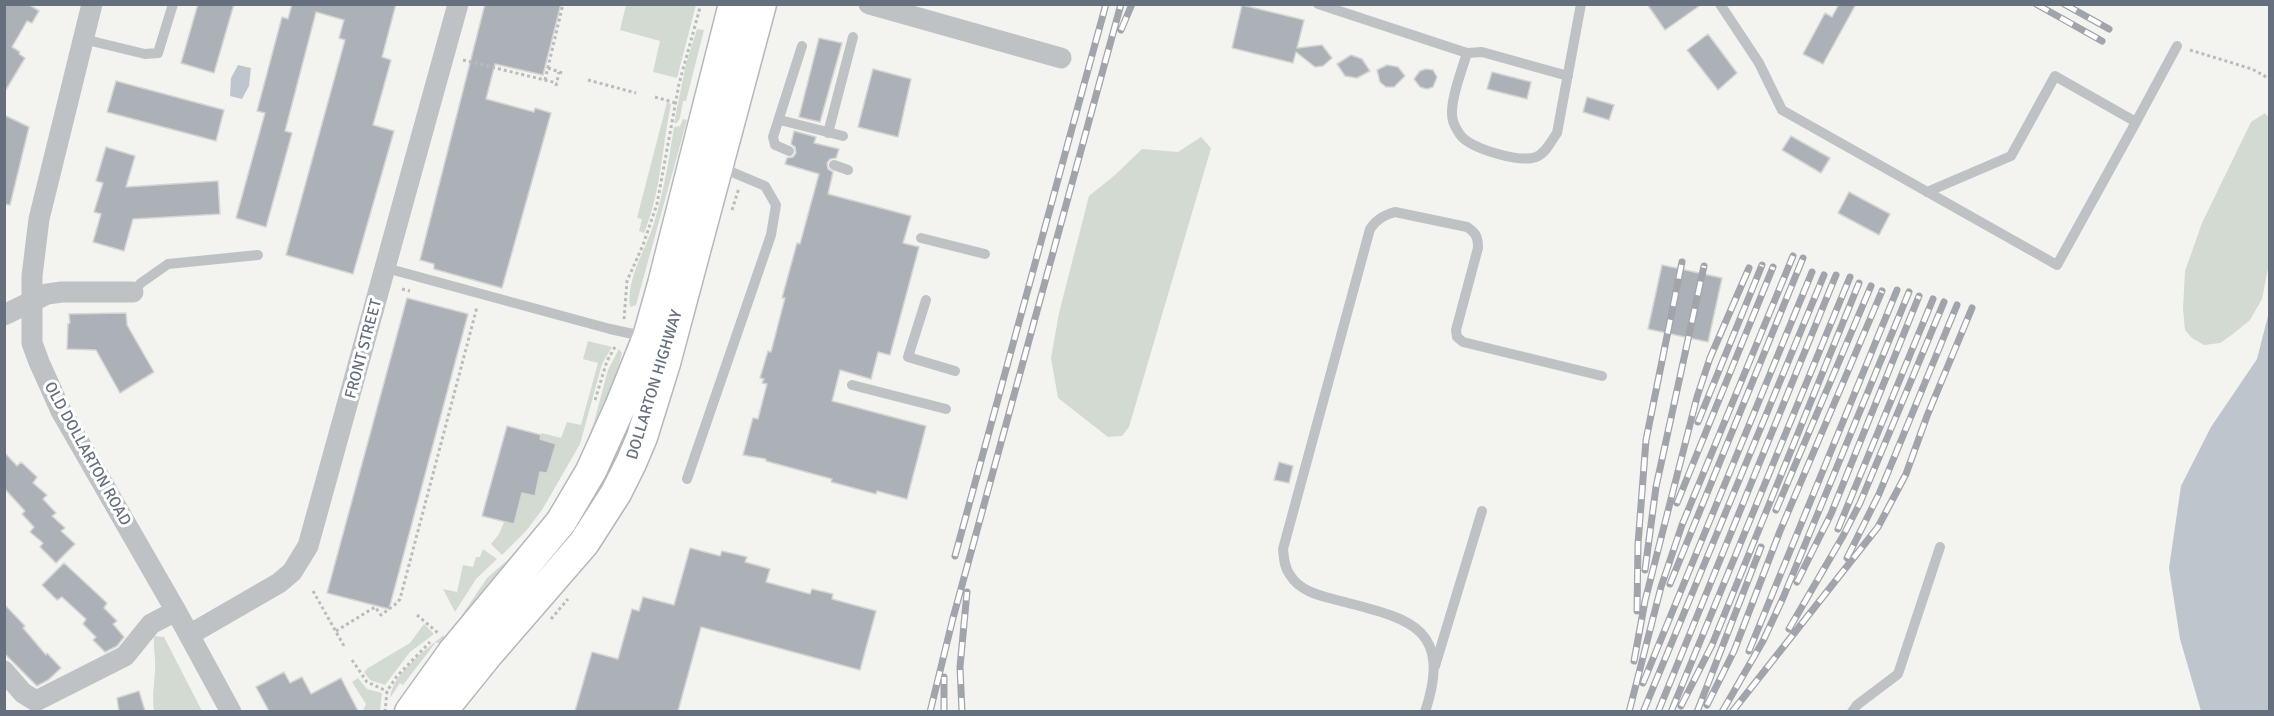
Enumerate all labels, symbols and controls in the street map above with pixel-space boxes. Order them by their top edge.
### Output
street label: FRONT STREET [341,297,387,401]
street label: DOLLARTON HIGHWAY [623,308,687,462]
street label: OLD DOLLARTON ROAD [40,379,134,529]

